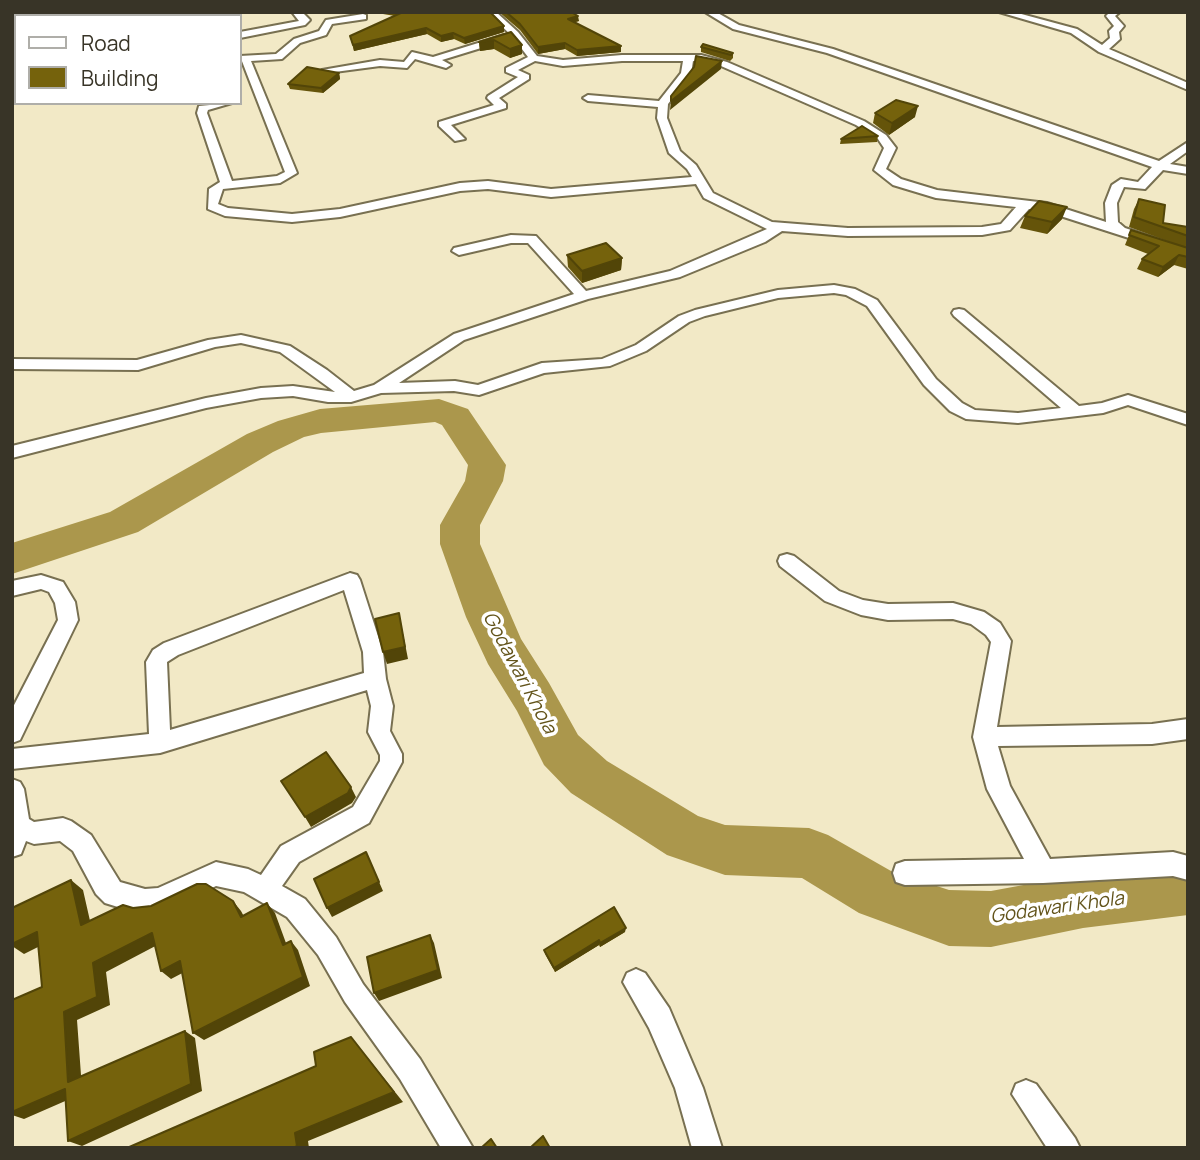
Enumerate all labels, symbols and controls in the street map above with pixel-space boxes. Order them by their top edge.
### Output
legend [14,14,242,105]
text: Road [81,29,131,57]
text: Building [81,64,158,92]
water label: Godawari Khola [477,608,561,738]
water label: Godawari Khola [989,887,1125,929]

